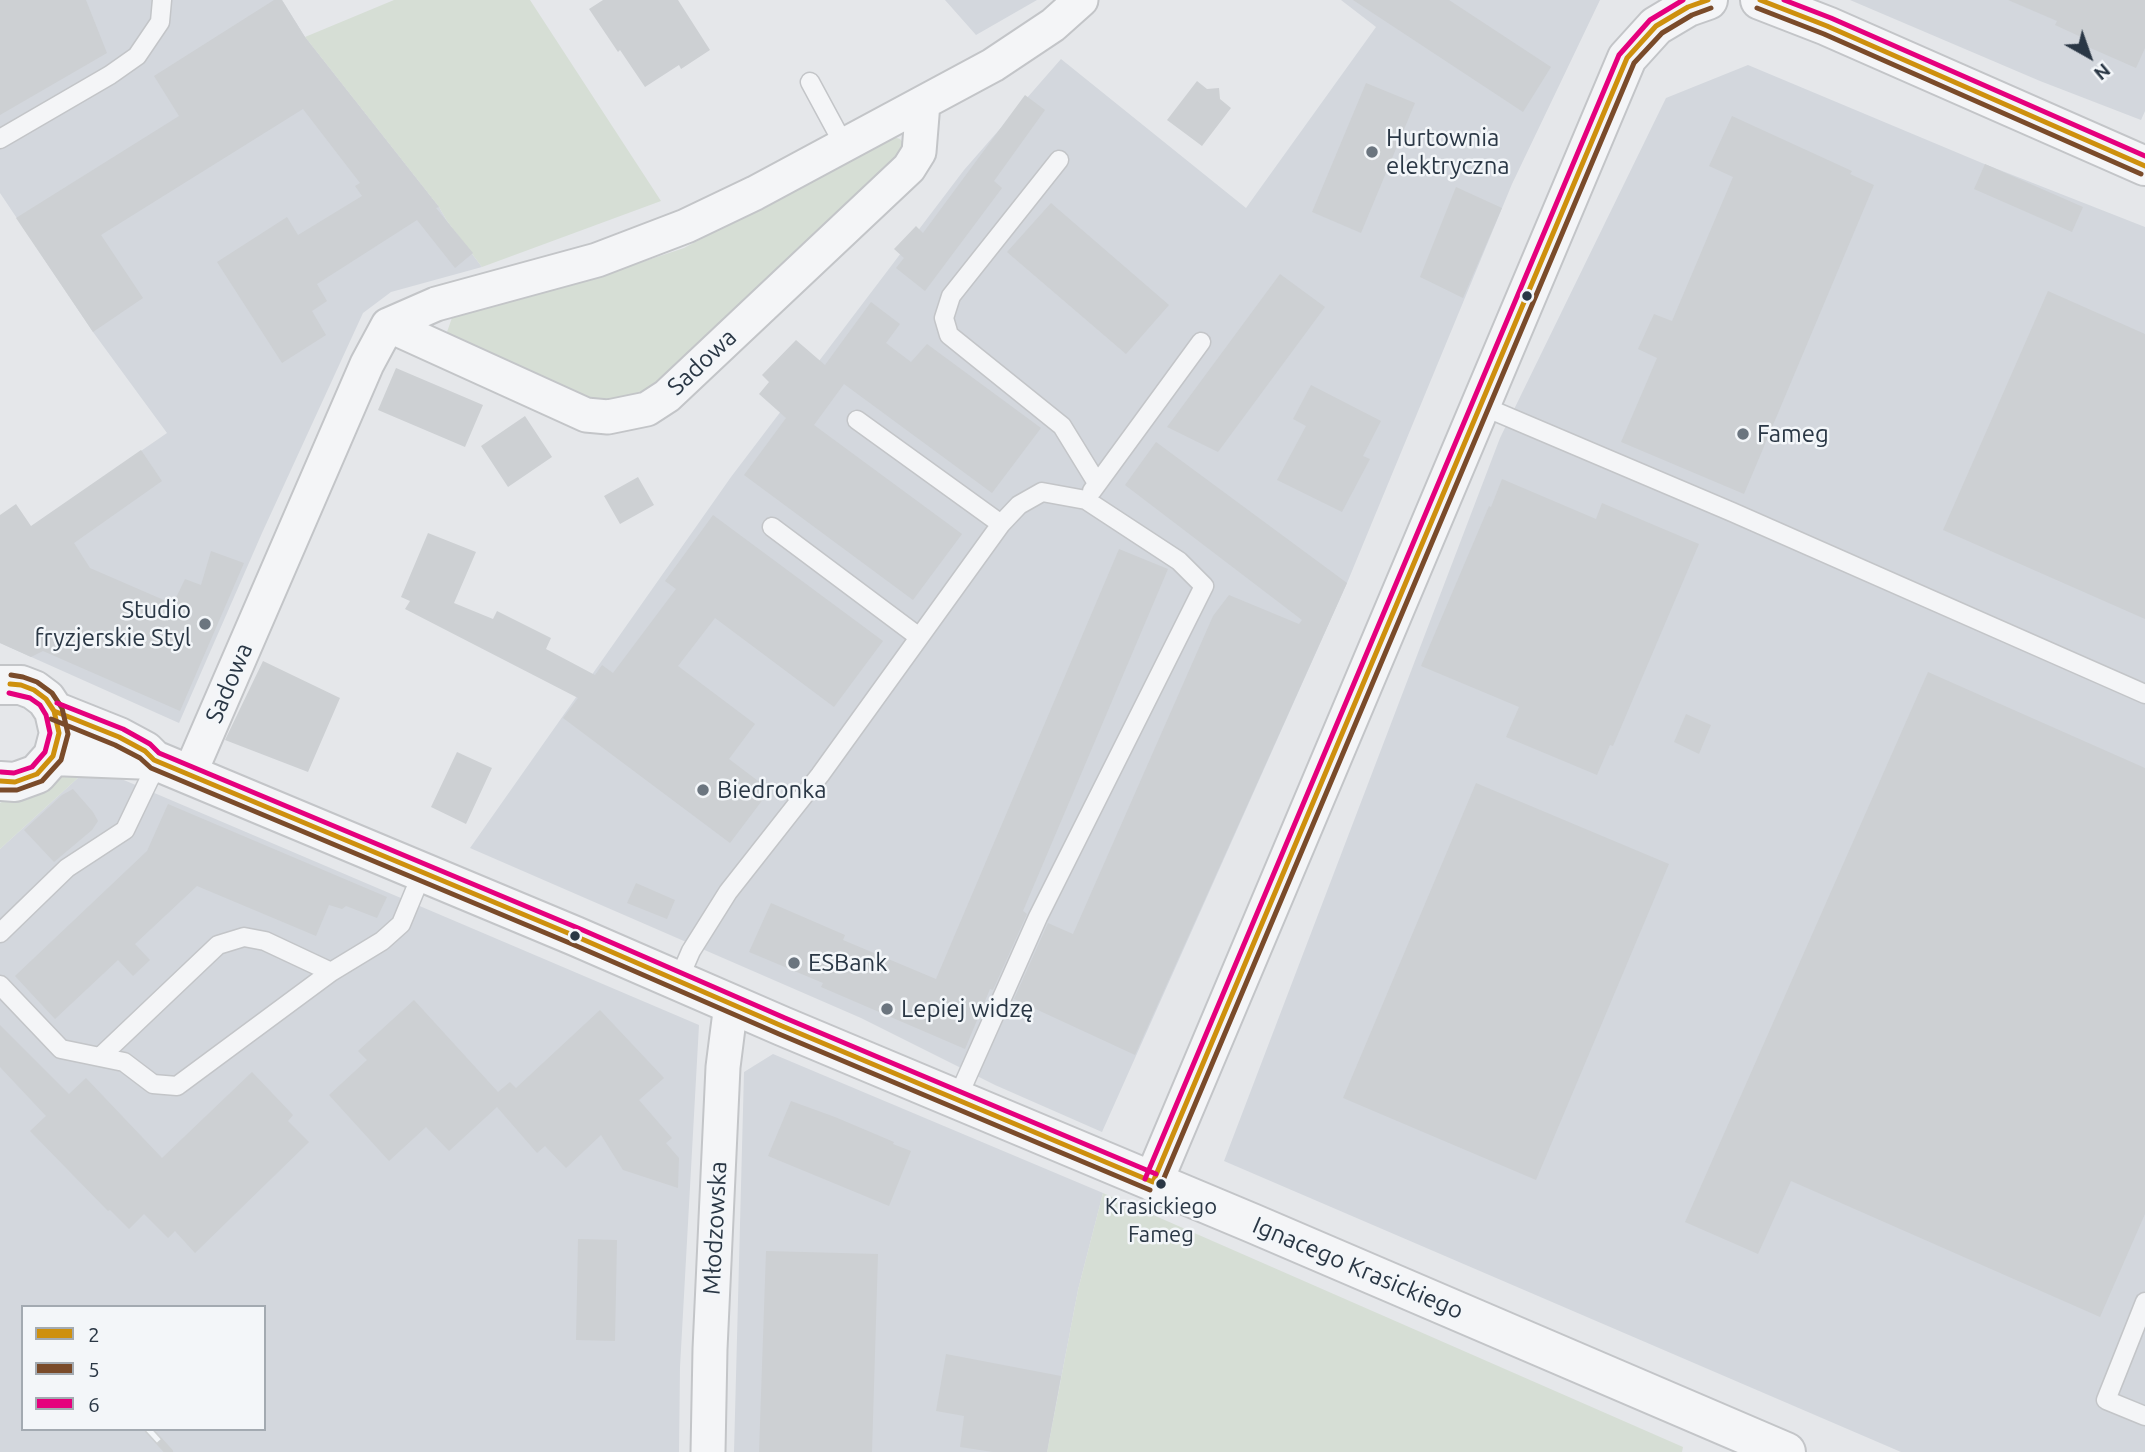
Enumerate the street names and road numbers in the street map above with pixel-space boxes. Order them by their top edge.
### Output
street label: Sadowa [661,323,743,401]
street label: Sadowa [199,639,259,727]
street label: Młodzowska [697,1161,733,1295]
street label: Ignacego Krasickiego [1248,1211,1468,1325]

